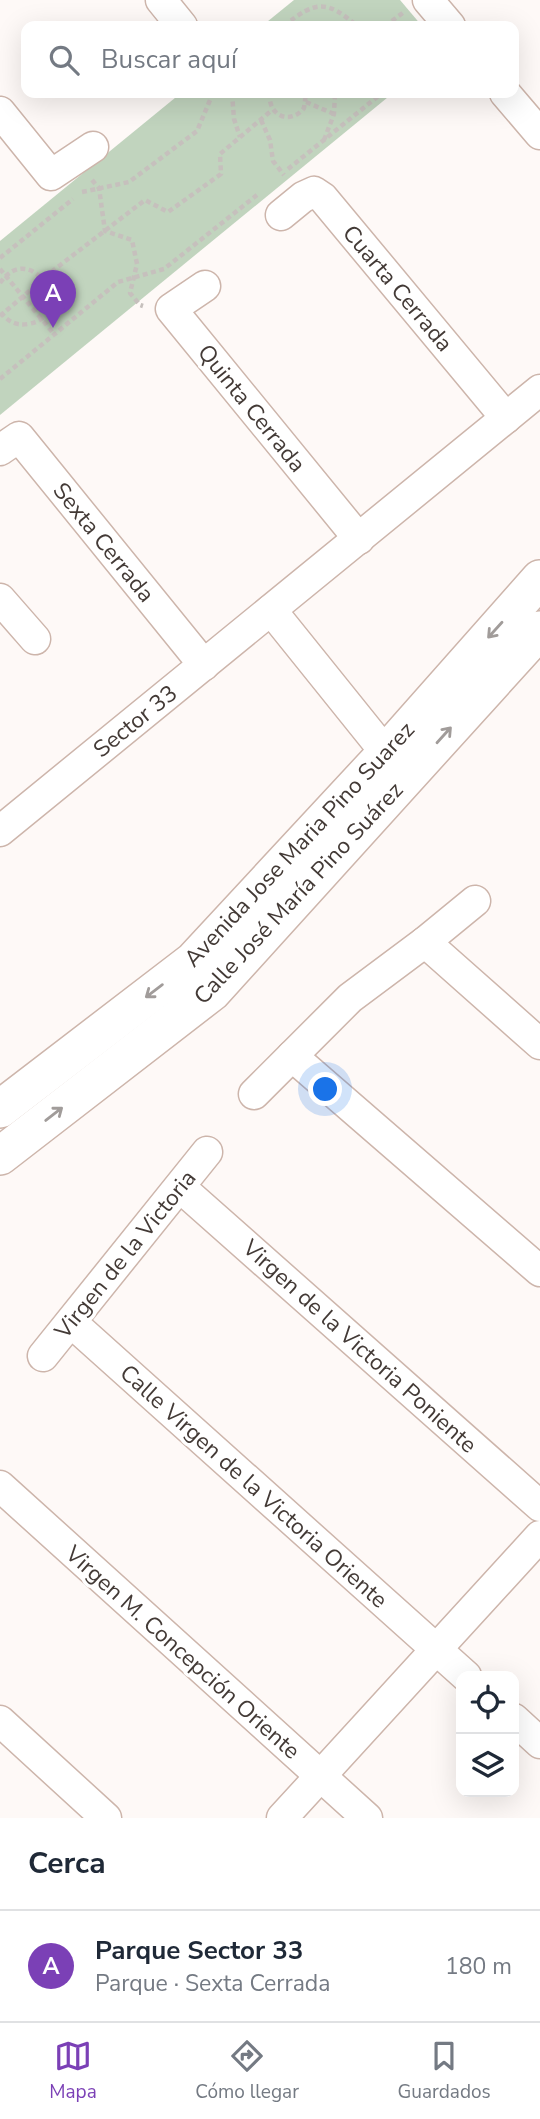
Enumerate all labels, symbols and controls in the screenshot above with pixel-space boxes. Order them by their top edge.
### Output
search box [21,21,519,98]
icon: search [45,41,83,79]
text: Buscar aquí [101,42,237,77]
street label: Cuarta Cerrada [335,218,460,358]
pin: A [30,270,76,328]
street label: Quinta Cerrada [190,338,313,479]
street label: Sexta Cerrada [46,476,161,609]
one-way arrow [487,621,503,639]
street label: Sector 33 [87,678,184,765]
street label: Avenida Jose Maria Pino Suarez [177,715,421,974]
one-way arrow [436,727,453,744]
street label: Calle José María Pino Suárez [187,775,410,1011]
one-way arrow [145,984,164,998]
your location [308,1072,342,1106]
one-way arrow [44,1107,63,1122]
street label: Virgen de la Victoria [47,1163,203,1346]
street label: Virgen de la Victoria Poniente [235,1232,484,1460]
street label: Calle Virgen de la Victoria Oriente [113,1358,394,1615]
street label: Virgen M. Concepción Oriente [58,1538,307,1766]
map controls [456,1671,519,1797]
button: locate [456,1671,519,1734]
button: layers [456,1734,519,1797]
text: Cerca [28,1843,106,1884]
text: Parque Sector 33 [95,1933,303,1968]
text: A [42,1951,60,1982]
text: 180 m [445,1951,512,1982]
text: Parque · Sexta Cerrada [95,1968,330,1999]
tab: Mapa [49,2037,97,2105]
tab: Cómo llegar [195,2037,299,2105]
tab: Guardados [398,2037,491,2105]

